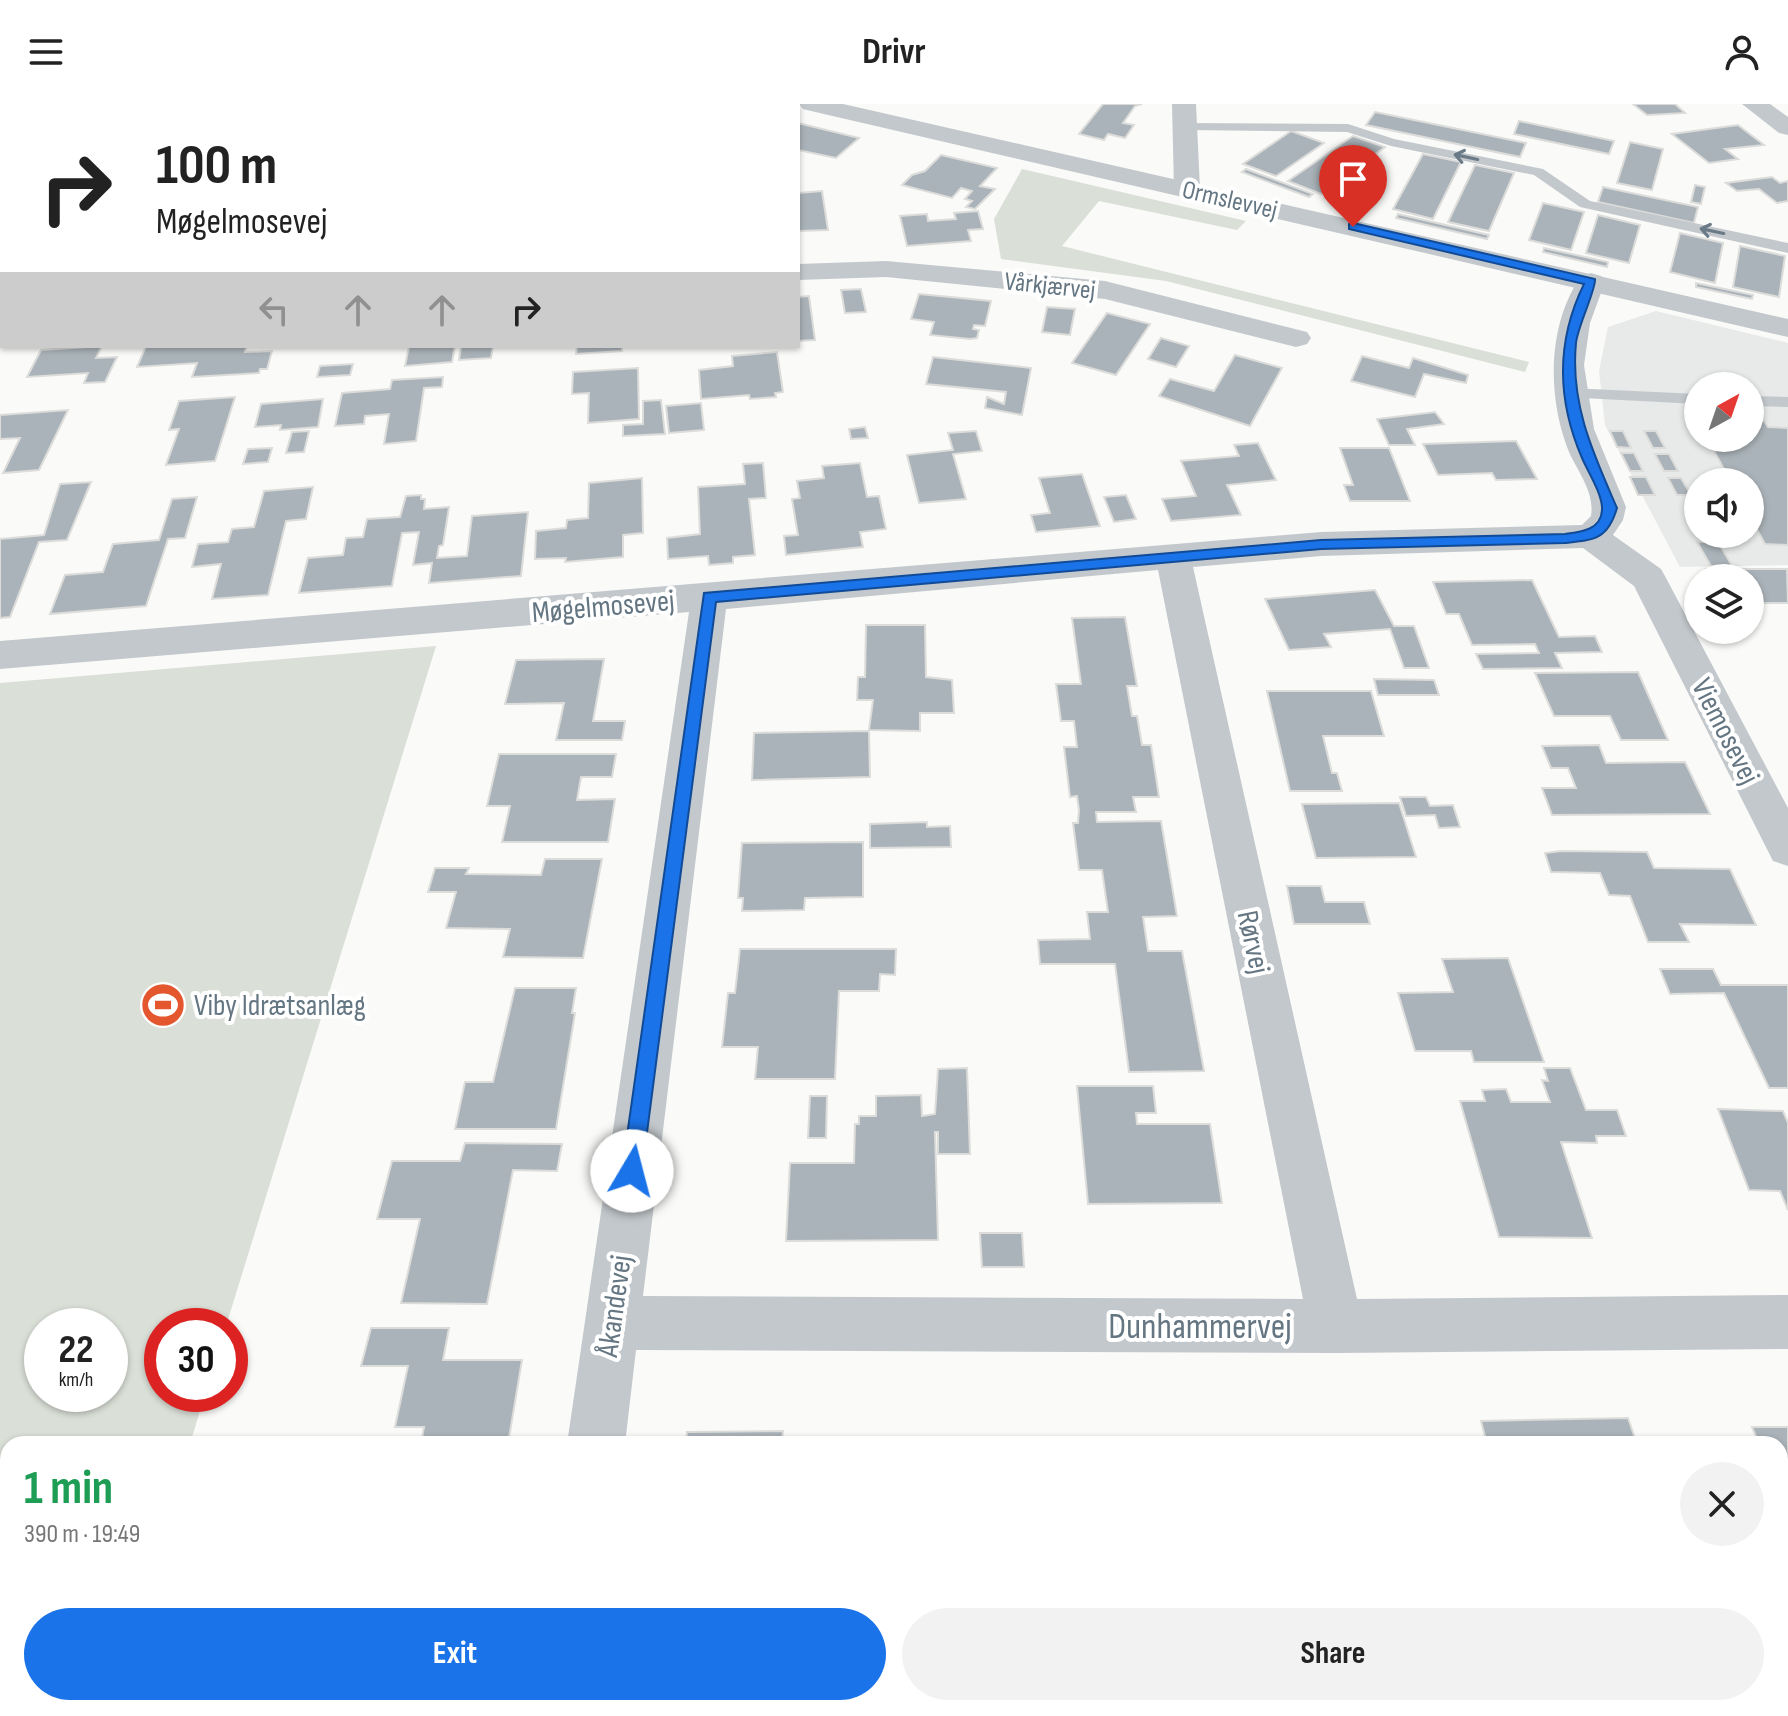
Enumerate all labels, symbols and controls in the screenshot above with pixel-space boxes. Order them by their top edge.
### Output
icon: menu [24,30,68,74]
icon: person [1720,30,1764,74]
text: Drivr [862,31,926,74]
text: 100 m [156,133,277,200]
icon: right [24,136,128,240]
pin [1319,145,1387,227]
one-way arrow [1454,149,1479,164]
icon: arrive [1331,157,1375,201]
street label: Ormslevvej [1179,175,1280,226]
text: Møgelmosevej [156,201,327,244]
one-way arrow [1699,223,1725,238]
street label: Vårkjærvej [1003,266,1097,307]
icon: left [252,288,296,332]
icon: ahead [336,288,380,332]
icon: ahead [420,288,464,332]
icon: right [504,288,548,332]
north arrow [1684,372,1764,452]
map controls [1684,372,1764,644]
button: sound [1684,468,1764,548]
button: layers [1684,564,1764,644]
street label: Møgelmosevej [530,583,676,631]
street label: Viemosevej [1683,672,1767,791]
street label: Rørvej [1229,907,1277,977]
sports icon: Viby Idrætsanlæg [139,981,187,1029]
place label: Viby Idrætsanlæg [194,988,366,1024]
position arrow [590,1129,674,1213]
street label: Åkandevej [590,1253,640,1360]
street label: Dunhammervej [1108,1306,1292,1349]
speed limit sign: 30 [144,1308,248,1412]
text: 22 [58,1326,94,1374]
text: km/h [59,1368,93,1392]
text: 1 min [24,1460,113,1517]
button: close [1680,1462,1764,1546]
text: 390 m · 19:49 [24,1519,140,1550]
button: Exit [24,1608,886,1700]
button: Share [902,1608,1764,1700]

